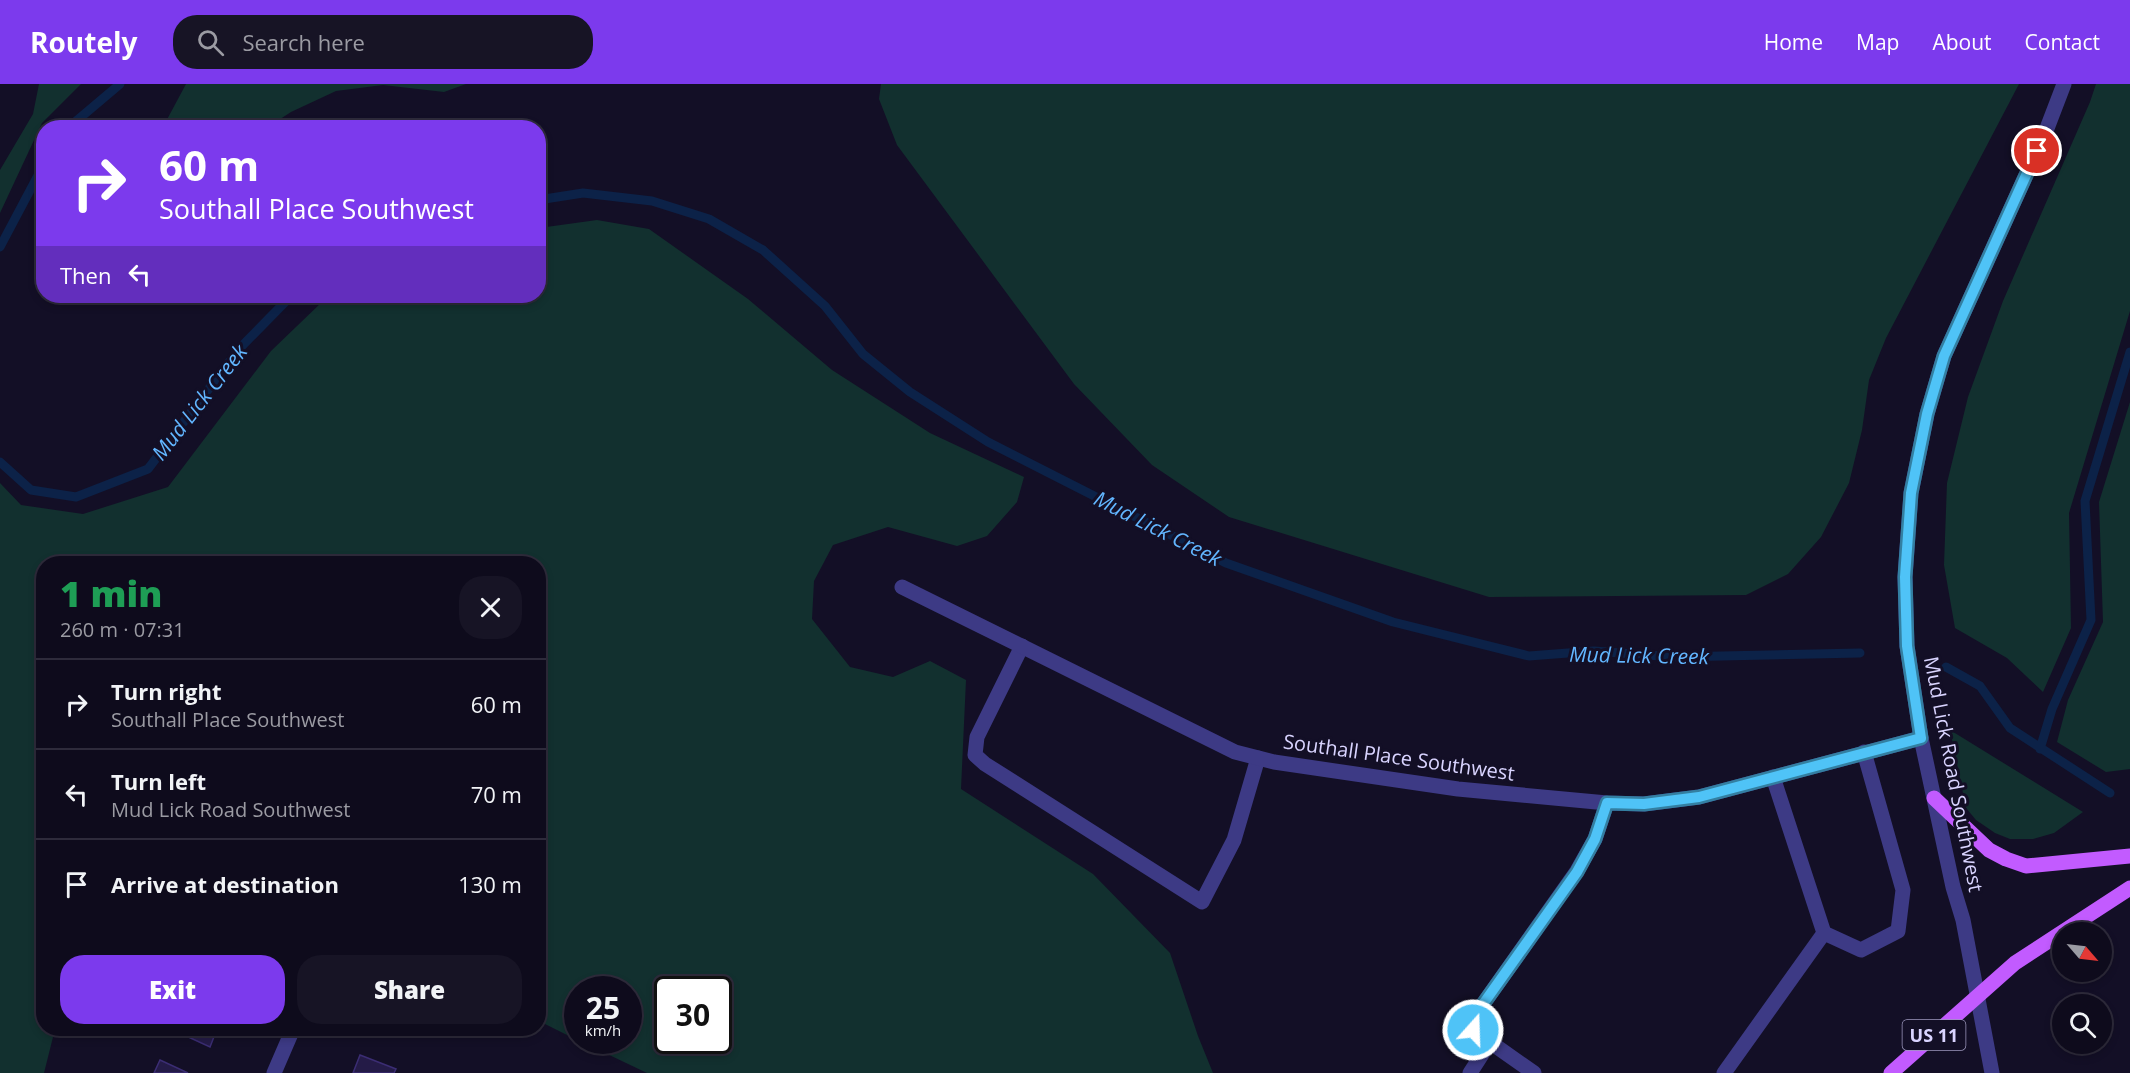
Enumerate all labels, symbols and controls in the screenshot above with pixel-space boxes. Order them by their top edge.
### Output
search box [173,15,593,69]
text: Routely [30,23,137,61]
icon: search [194,26,227,59]
text: Search here [242,27,365,57]
text: Home [1764,28,1823,56]
text: Map [1856,28,1899,56]
text: About [1932,28,1992,56]
text: Contact [2025,28,2100,56]
pin [2011,125,2062,176]
icon: arrive [2020,134,2053,167]
text: 60 m [159,136,259,193]
icon: right [60,144,138,222]
text: Southall Place Southwest [159,190,474,227]
icon: left [123,258,156,291]
text: Then [60,260,111,290]
water label: Mud Lick Creek [145,338,253,466]
water label: Mud Lick Creek [1089,484,1227,573]
text: 1 min [60,569,162,618]
button: close [459,576,522,639]
text: 260 m · 07:31 [60,616,185,643]
water label: Mud Lick Creek [1569,640,1710,670]
street label: Mud Lick Road Southwest [1918,654,1990,894]
text: Turn right [111,676,222,706]
icon: right [60,688,93,721]
text: 60 m [471,689,522,719]
text: Southall Place Southwest [111,706,344,733]
street label: Southall Place Southwest [1282,727,1516,787]
text: Turn left [111,766,206,796]
icon: left [60,778,93,811]
text: 70 m [471,779,522,809]
text: Mud Lick Road Southwest [111,796,350,823]
icon: arrive [60,868,93,901]
text: Arrive at destination [111,869,339,899]
text: 130 m [458,869,522,899]
north arrow [2052,922,2112,982]
map controls [2052,922,2112,1054]
button: Exit [60,955,285,1024]
button: Share [297,955,522,1024]
speed limit sign: 30 [654,976,732,1054]
text: 25 [586,987,620,1028]
button: search [2052,994,2112,1054]
position arrow [1441,998,1505,1062]
text: km/h [585,1020,621,1040]
road number: US 11 [1902,1020,1966,1050]

